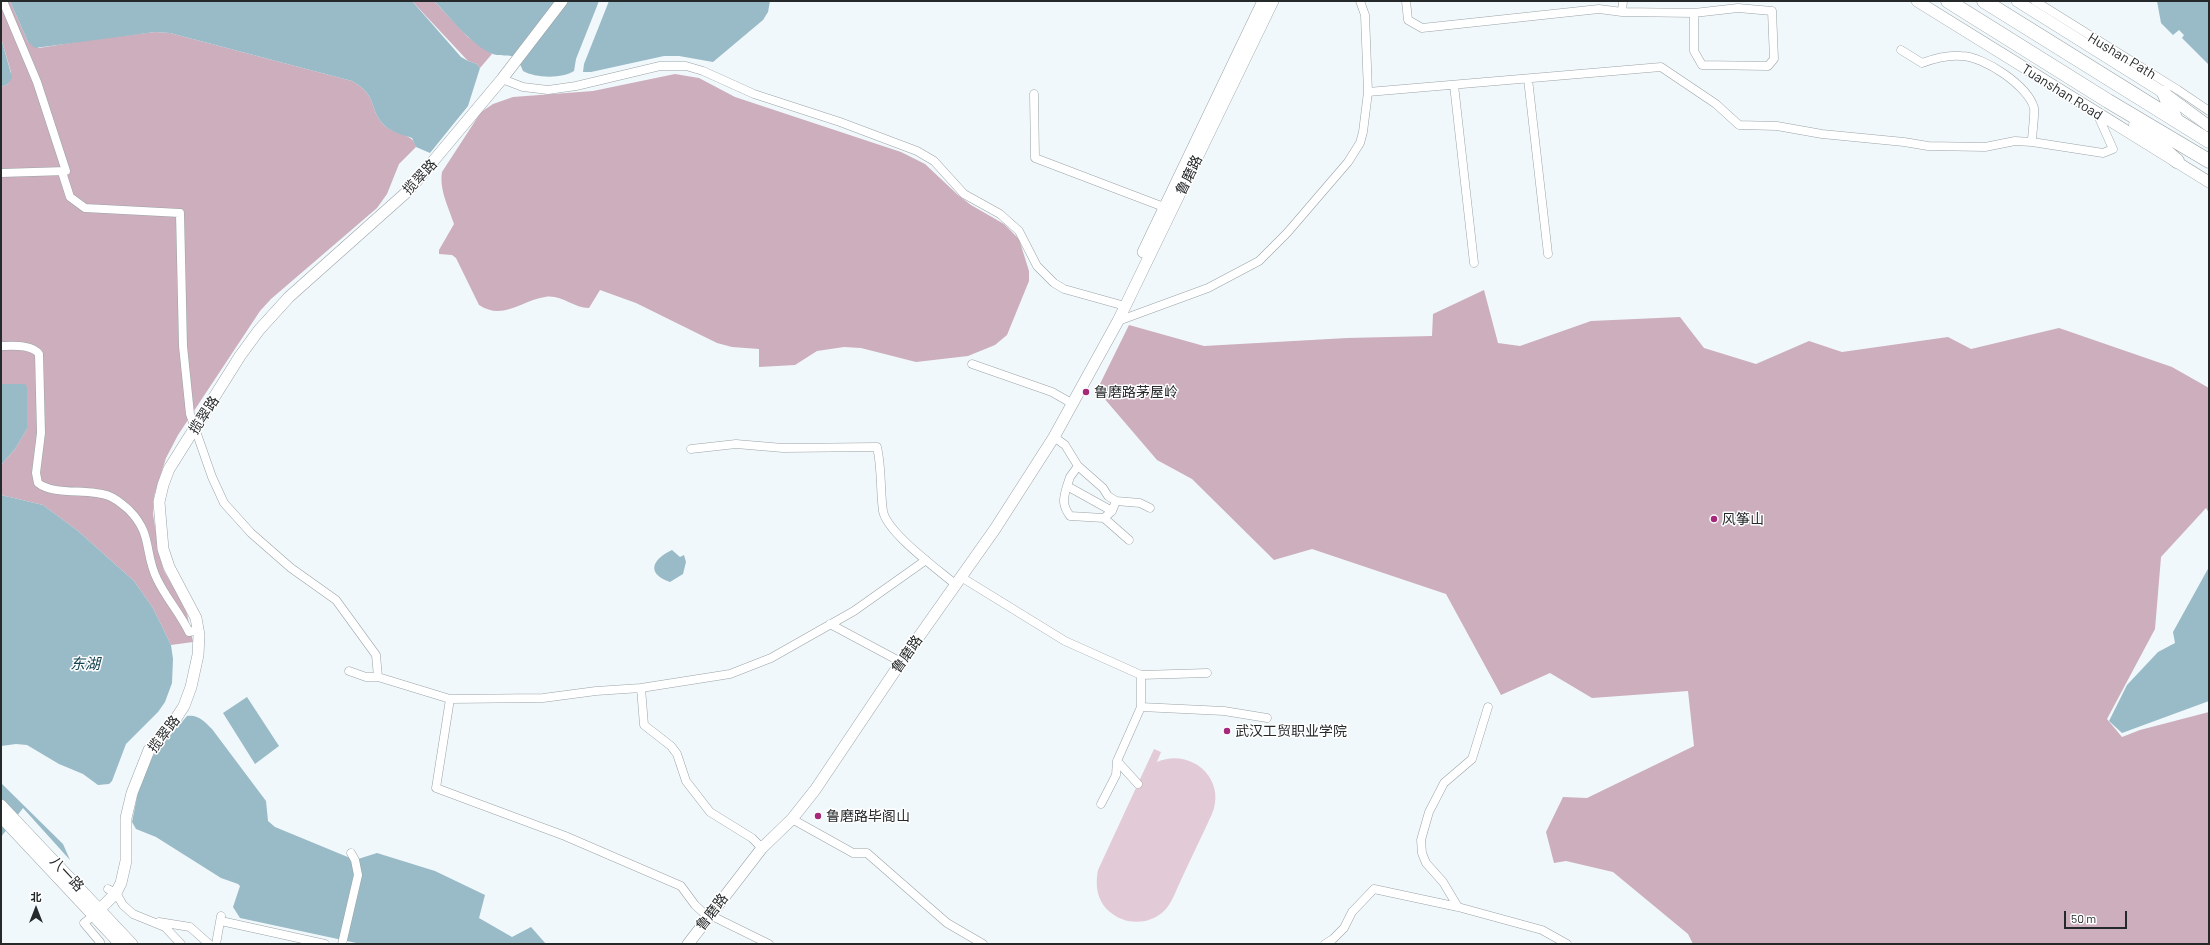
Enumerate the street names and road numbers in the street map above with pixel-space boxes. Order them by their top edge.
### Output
street label: Hushan Path [2085,29,2159,83]
street label: Tuanshan Road [2018,60,2106,124]
street label: 鲁磨路 [1172,152,1206,198]
street label: 揽翠路 [400,156,440,198]
street label: 揽翠路 [186,393,222,437]
street label: 鲁磨路 [888,632,926,676]
street label: 揽翠路 [145,712,183,756]
street label: 八一路 [47,853,87,895]
street label: 鲁磨路 [692,890,732,934]

